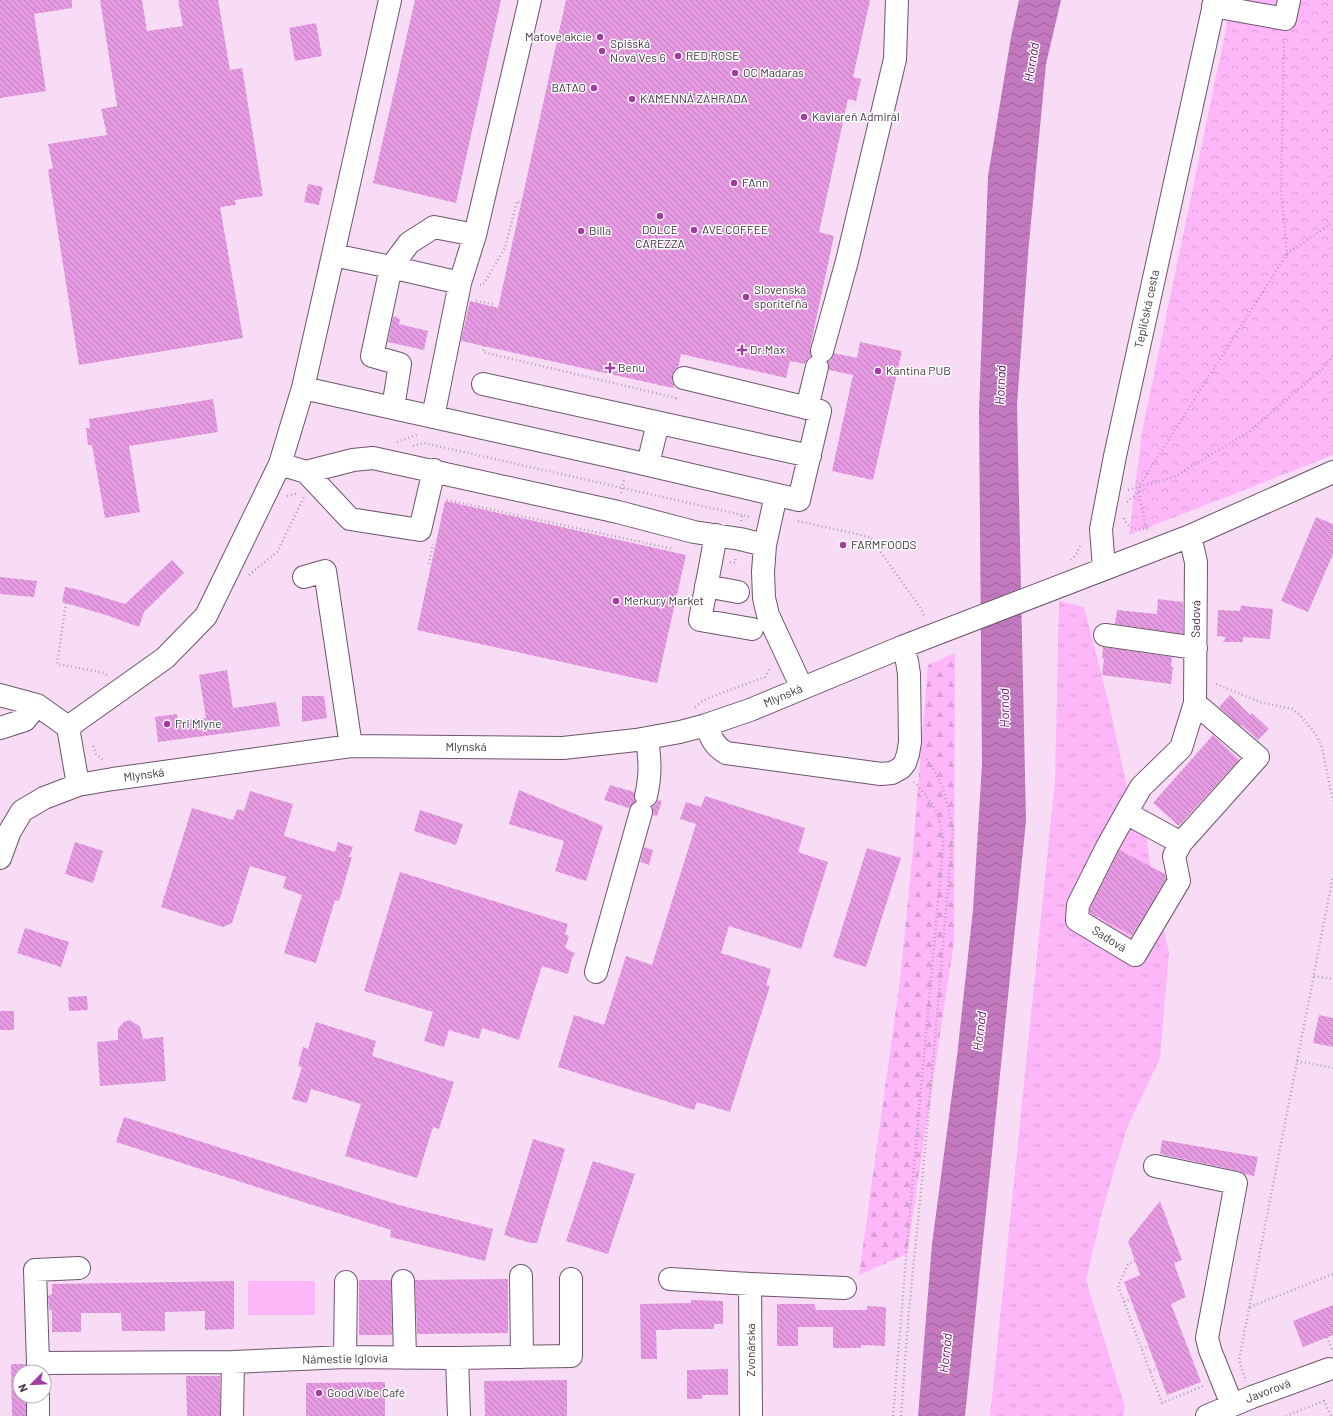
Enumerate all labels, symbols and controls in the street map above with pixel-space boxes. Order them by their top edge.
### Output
place label: Maťove akcie [525,29,592,43]
marker: Maťove akcie [595,32,605,42]
place label: Spišská Nová Ves 6 [610,36,666,64]
water label: Hornád [1020,41,1042,83]
marker: Spišská Nová Ves 6 [597,46,607,56]
place label: RED ROSE [686,48,740,62]
marker: RED ROSE [673,51,683,61]
place label: OC Madaras [743,65,804,79]
marker: OC Madaras [730,68,740,78]
place label: BATAO [551,80,586,94]
marker: BATAO [589,83,599,93]
place label: KAMENNÁ ZÁHRADA [640,91,748,105]
marker: KAMENNÁ ZÁHRADA [627,94,637,104]
place label: Kaviareň Admirál [812,109,900,123]
marker: Kaviareň Admirál [799,112,809,122]
place label: FAnn [742,175,768,189]
marker: FAnn [729,178,739,188]
marker: DOLCE CAREZZA [655,211,665,221]
place label: DOLCE CAREZZA [635,222,685,250]
place label: AVE COFFEE [702,222,768,236]
place label: Billa [589,223,611,237]
marker: AVE COFFEE [689,225,699,235]
marker: Billa [576,226,586,236]
street label: Tepličská cesta [1131,268,1161,349]
place label: Slovenská sporiteľňa [754,282,808,310]
marker: Slovenská sporiteľňa [741,292,751,302]
place label: Dr.Max [750,342,785,356]
marker: Dr.Max [737,345,747,355]
place label: Benu [618,360,645,374]
marker: Benu [605,363,615,373]
place label: Kantina PUB [886,363,951,377]
water label: Hornád [991,365,1009,405]
marker: Kantina PUB [873,366,883,376]
place label: FARMFOODS [851,537,917,551]
marker: FARMFOODS [838,540,848,550]
place label: Merkury Market [624,593,704,607]
marker: Merkury Market [611,596,621,606]
street label: Sadová [1188,600,1202,638]
street label: Mlynská [761,681,804,710]
water label: Hornád [996,688,1012,728]
place label: Pri Mlyne [175,716,222,730]
marker: Pri Mlyne [162,719,172,729]
street label: Mlynská [445,739,487,753]
street label: Mlynská [123,764,165,784]
street label: Sadová [1090,922,1129,954]
water label: Hornád [969,1010,989,1052]
street label: Zvonárska [743,1323,757,1377]
water label: Hornád [935,1332,955,1374]
street label: Námestie Iglovia [302,1350,388,1366]
north arrow [12,1364,52,1404]
street label: Javorová [1243,1375,1292,1405]
text: N [15,1382,30,1394]
place label: Good Vibe Café [327,1385,405,1399]
marker: Good Vibe Café [314,1388,324,1398]

